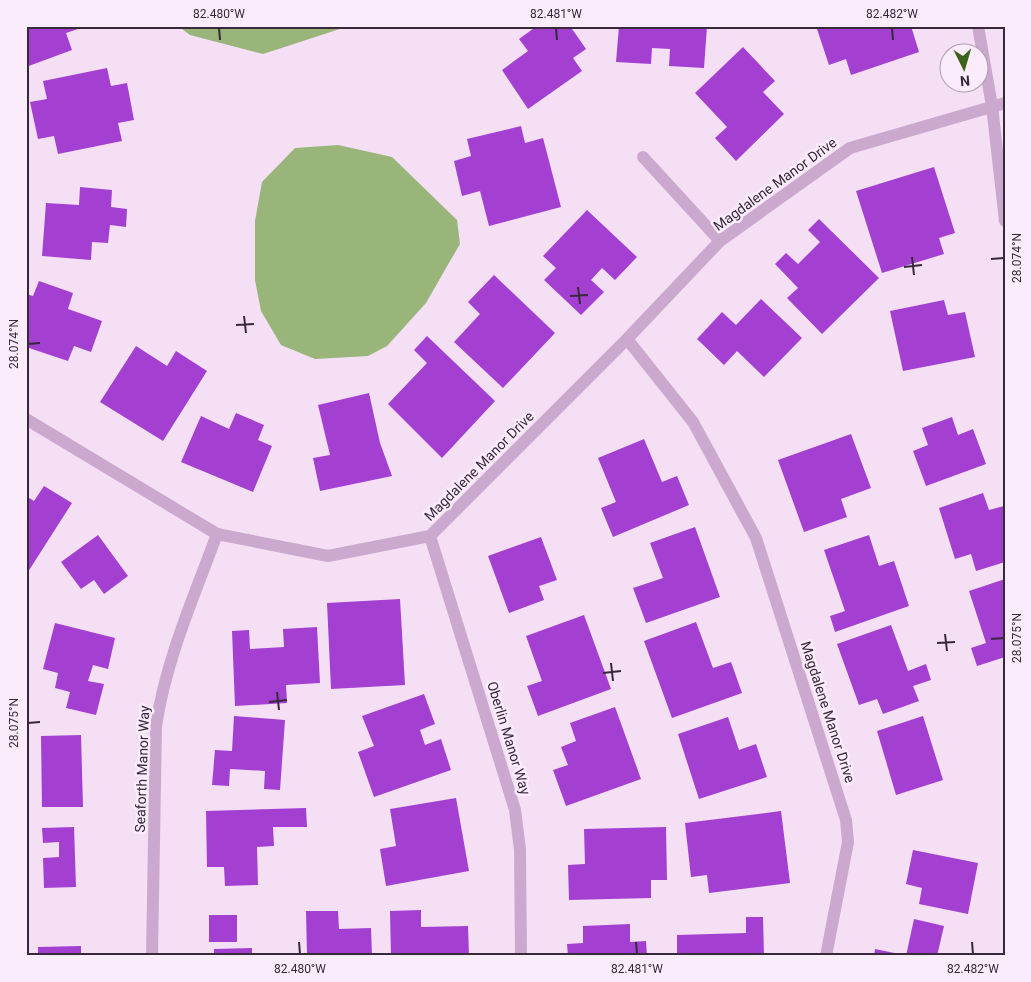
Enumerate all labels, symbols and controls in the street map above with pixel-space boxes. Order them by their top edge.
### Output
text: 82.480°W [193,7,245,21]
text: 82.481°W [530,7,582,21]
text: 82.482°W [866,7,918,21]
north arrow [938,42,988,92]
text: N [960,73,971,89]
street label: Magdalene Manor Drive [710,134,840,234]
text: 28.074°N [1010,233,1024,283]
text: 28.074°N [7,319,21,369]
street label: Magdalene Manor Drive [421,408,537,524]
text: 28.075°N [1010,613,1024,663]
street label: Magdalene Manor Drive [798,639,858,785]
street label: Oberlin Manor Way [484,679,534,797]
text: 28.075°N [7,698,21,748]
street label: Seaforth Manor Way [132,705,152,833]
text: 82.480°W [274,962,326,976]
text: 82.481°W [611,962,663,976]
text: 82.482°W [947,962,999,976]

